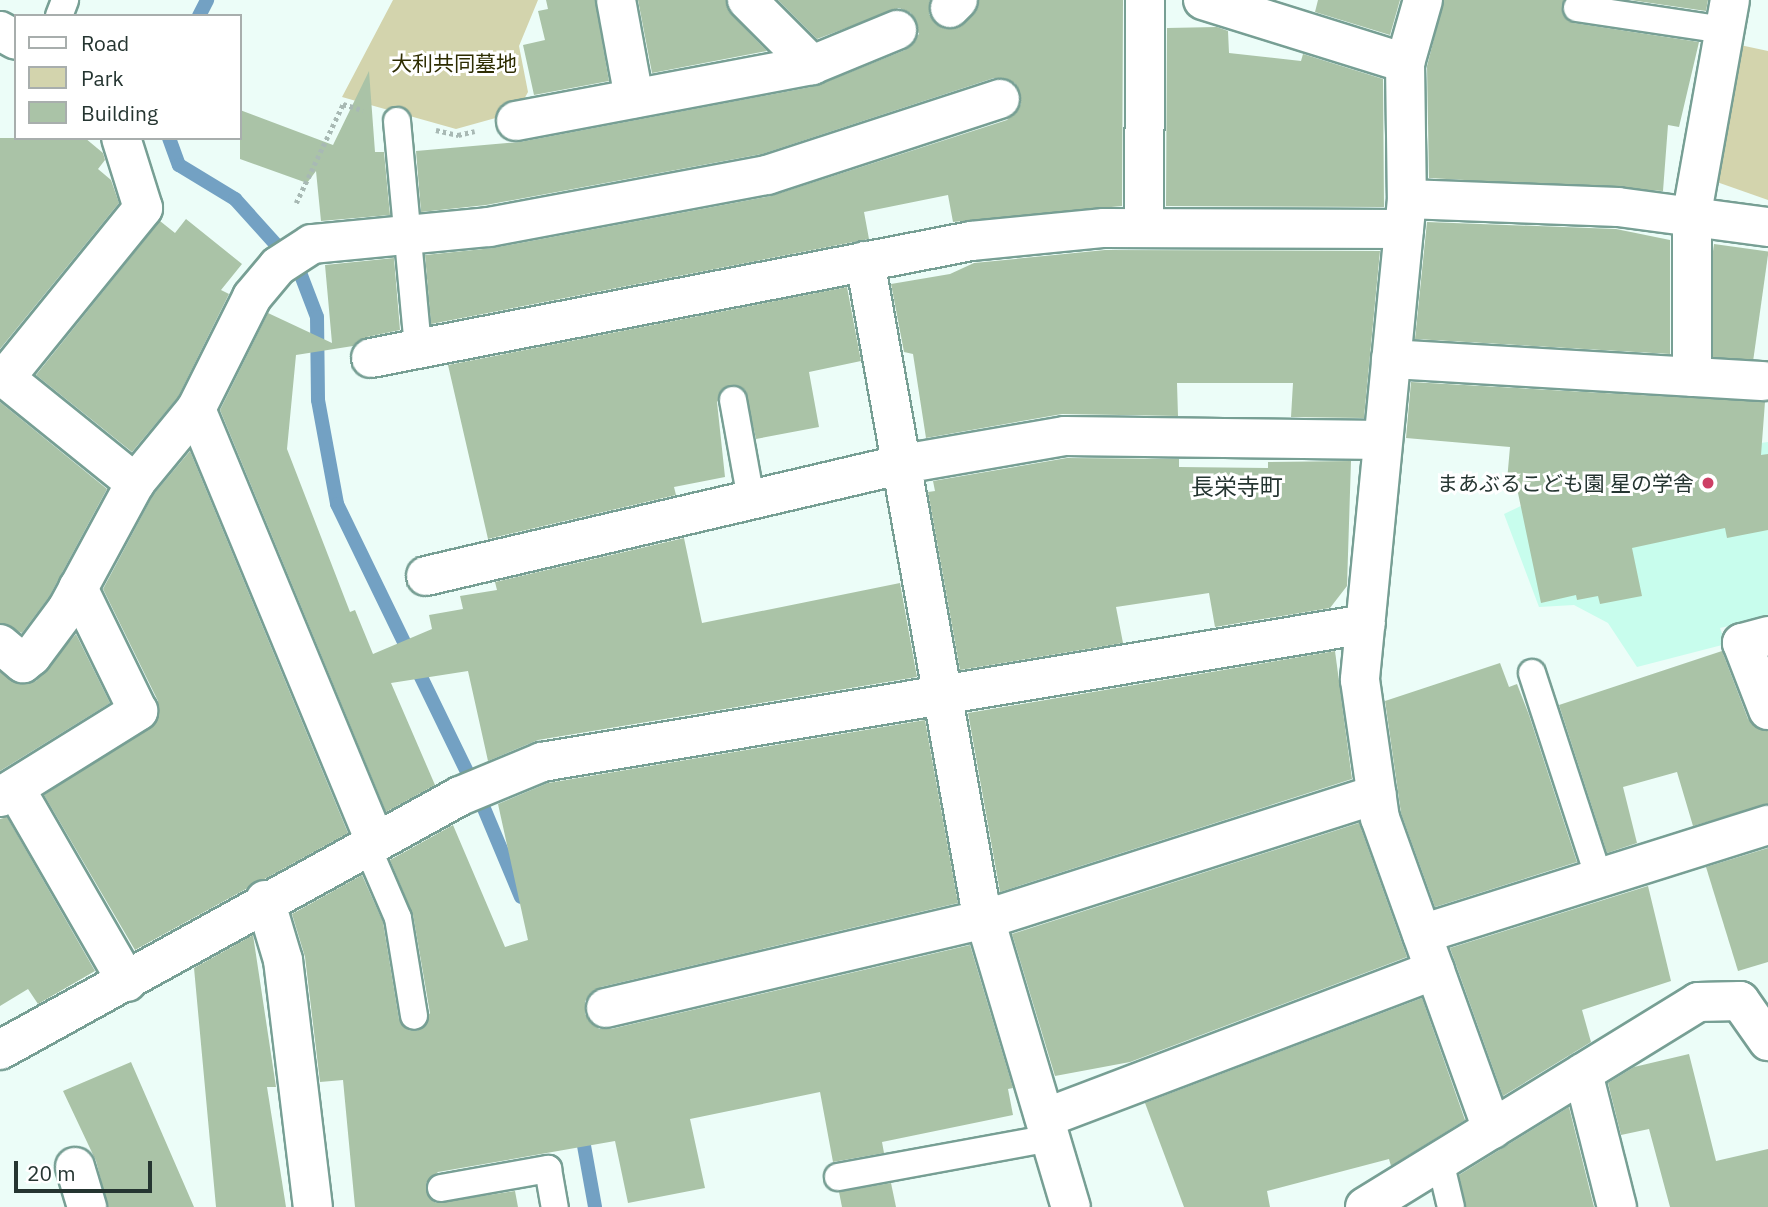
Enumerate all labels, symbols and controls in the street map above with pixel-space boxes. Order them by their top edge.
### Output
legend [14,14,242,140]
text: Road [81,29,129,57]
park label: 大利共同墓地 [391,50,517,76]
text: Park [81,64,124,92]
text: Building [81,99,158,127]
place label: まあぶるこども園 星の学舎 [1437,470,1694,496]
district label: 長栄寺町 [1191,472,1283,500]
marker: まあぶるこども園 星の学舎 [1700,475,1716,491]
scale bar [18,1148,156,1192]
text: 20 m [27,1159,76,1187]

